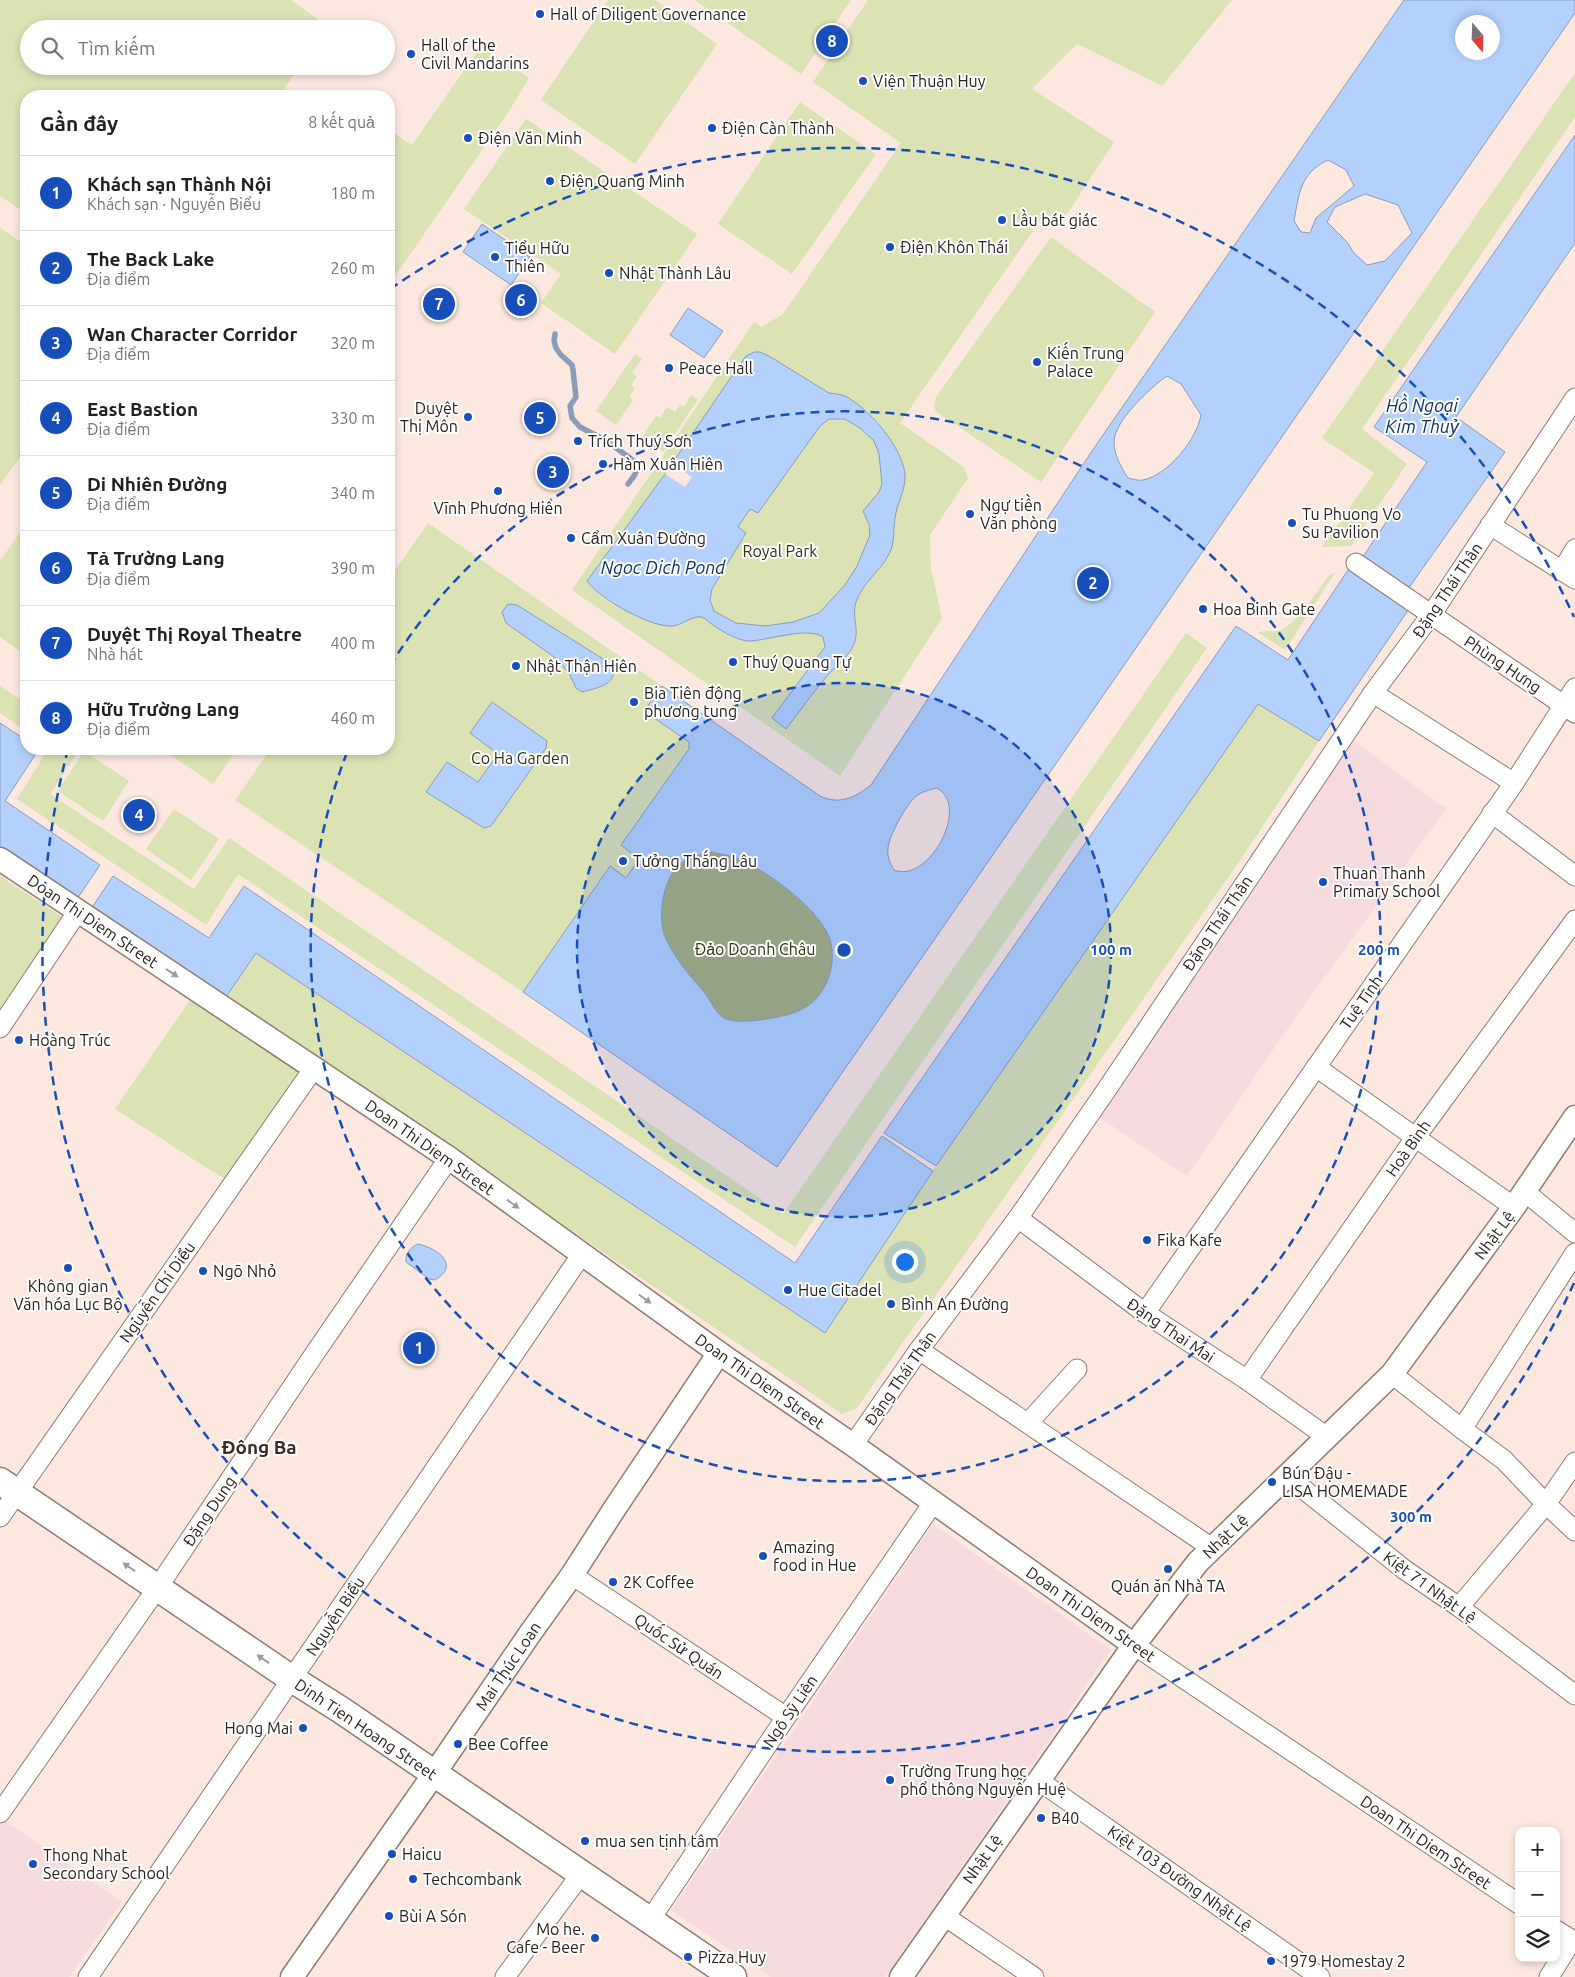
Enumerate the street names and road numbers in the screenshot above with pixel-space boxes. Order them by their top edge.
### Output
street label: Đặng Thái Thân [1409,539,1485,641]
street label: Phùng Hưng [1461,632,1545,696]
street label: Doan Thi Diem Street [24,871,162,972]
street label: Đặng Thái Thân [1179,872,1255,974]
street label: Tuệ Tĩnh [1336,972,1386,1032]
street label: Doan Thi Diem Street [362,1096,499,1199]
street label: Hoà Bình [1382,1116,1434,1180]
street label: Nhật Lệ [1470,1207,1518,1263]
street label: Nguyễn Chí Diểu [113,1237,198,1346]
street label: Đặng Thai Mai [1124,1294,1218,1366]
street label: Đặng Thái Thân [861,1327,939,1429]
street label: Doan Thi Diem Street [692,1330,829,1433]
street label: Đặng Dung [179,1473,239,1549]
street label: Nhật Lệ [1199,1510,1251,1562]
street label: Kiệt 71 Nhật Lệ [1380,1547,1480,1627]
street label: Doan Thi Diem Street [1023,1563,1160,1666]
street label: Nguyễn Biểu [300,1572,368,1659]
street label: Quốc Sử Quán [631,1607,729,1682]
street label: Mai Thúc Loan [472,1618,544,1714]
street label: Ngô Sỹ Liên [759,1671,821,1751]
street label: Dinh Tien Hoang Street [292,1675,441,1784]
street label: Doan Thi Diem Street [1357,1792,1495,1893]
street label: Kiệt 103 Đường Nhật Lệ [1105,1821,1255,1935]
street label: Nhật Lệ [959,1831,1005,1887]

